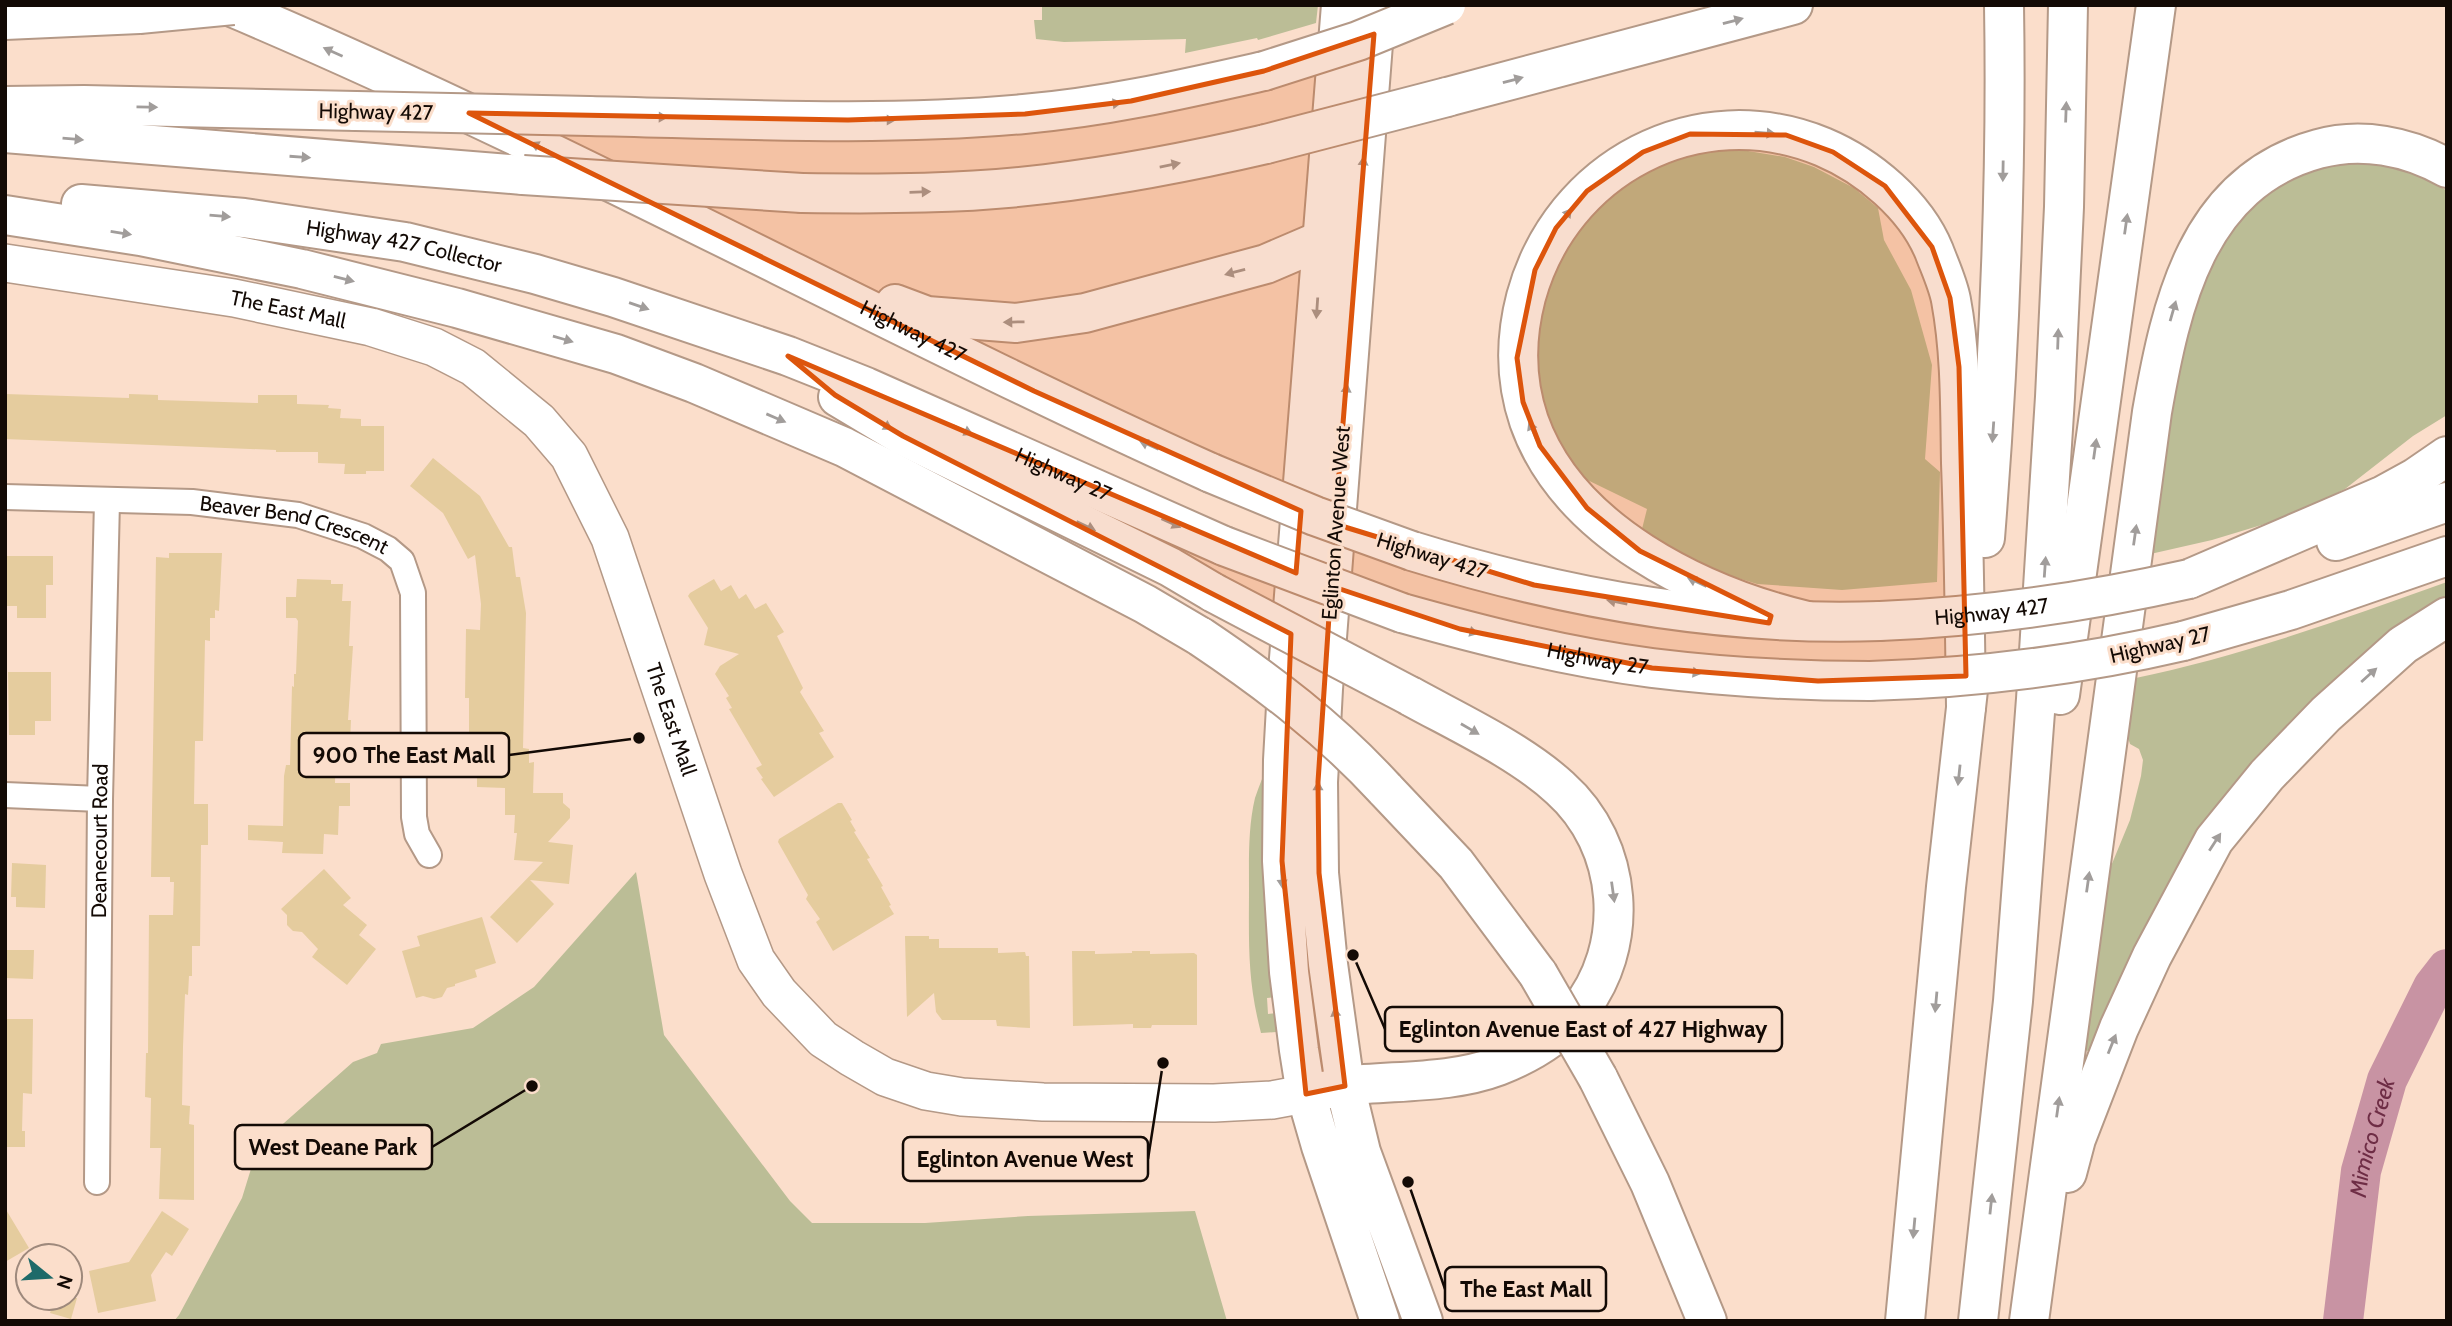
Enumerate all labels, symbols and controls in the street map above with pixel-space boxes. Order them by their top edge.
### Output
one-way arrow [1722,15,1744,26]
one-way arrow [323,46,343,58]
one-way arrow [1502,74,1524,85]
street label: Highway 427 [318,98,434,125]
one-way arrow [1101,98,1123,109]
one-way arrow [136,101,158,112]
one-way arrow [2060,101,2072,123]
one-way arrow [646,112,668,123]
one-way arrow [874,114,896,126]
one-way arrow [1754,128,1776,139]
one-way arrow [62,134,84,145]
one-way arrow [530,141,550,152]
one-way arrow [289,151,311,162]
one-way arrow [1358,156,1369,178]
one-way arrow [1159,159,1181,170]
one-way arrow [1997,161,2009,183]
one-way arrow [909,186,931,198]
one-way arrow [1558,208,1573,226]
one-way arrow [209,210,231,221]
one-way arrow [2121,212,2132,234]
street label: Highway 427 Collector [304,214,505,277]
one-way arrow [110,228,132,239]
one-way arrow [1224,267,1246,278]
one-way arrow [333,274,355,285]
street label: The East Mall [228,285,348,333]
street label: Highway 427 [856,294,971,368]
one-way arrow [1311,298,1322,320]
one-way arrow [2169,300,2179,321]
one-way arrow [628,301,649,312]
one-way arrow [1003,316,1025,327]
one-way arrow [2052,328,2063,350]
one-way arrow [553,334,574,344]
one-way arrow [1341,383,1352,405]
one-way arrow [766,413,787,424]
one-way arrow [874,417,893,430]
one-way arrow [1528,420,1539,441]
one-way arrow [1987,422,1998,444]
one-way arrow [953,425,974,436]
street label: Eglinton Avenue West [1316,425,1355,621]
one-way arrow [2090,438,2101,460]
one-way arrow [1139,439,1159,451]
street label: Highway 27 [1011,442,1116,507]
street label: Beaver Bend Crescent [198,490,393,559]
one-way arrow [1161,517,1181,529]
one-way arrow [1076,520,1096,532]
one-way arrow [2130,524,2141,546]
street label: Highway 427 [1374,527,1491,584]
one-way arrow [2039,555,2050,577]
one-way arrow [1687,577,1707,588]
street label: Highway 427 [1934,592,2051,630]
one-way arrow [1606,596,1628,607]
street label: Highway 27 [2107,621,2213,668]
one-way arrow [1457,626,1479,637]
street label: Highway 27 [1545,637,1650,679]
street label: The East Mall [641,660,702,779]
one-way arrow [1681,667,1703,678]
one-way arrow [2360,667,2378,683]
one-way arrow [1460,723,1479,735]
callout: 900 The East Mall [299,733,509,777]
text: 900 The East Mall [313,741,495,769]
street label: Deanecourt Road [86,763,113,918]
one-way arrow [1953,764,1964,786]
one-way arrow [1312,781,1324,803]
one-way arrow [2208,833,2222,851]
one-way arrow [1277,867,1288,889]
one-way arrow [2083,871,2094,893]
one-way arrow [1607,881,1618,903]
one-way arrow [1930,991,1941,1013]
one-way arrow [1330,1007,1341,1029]
callout: Eglinton Avenue East of 427 Highway [1385,1007,1782,1051]
text: Eglinton Avenue East of 427 Highway [1399,1015,1768,1043]
one-way arrow [2107,1034,2118,1055]
water label: Mimico Creek [2344,1074,2401,1200]
one-way arrow [2052,1096,2063,1118]
callout: West Deane Park [235,1125,432,1169]
text: West Deane Park [249,1133,418,1161]
callout: Eglinton Avenue West [903,1137,1148,1181]
text: Eglinton Avenue West [916,1145,1134,1173]
one-way arrow [1986,1193,1997,1215]
one-way arrow [1908,1217,1919,1239]
north arrow [14,1242,84,1312]
callout: The East Mall [1445,1267,1606,1311]
text: N [52,1272,78,1292]
text: The East Mall [1460,1275,1592,1303]

